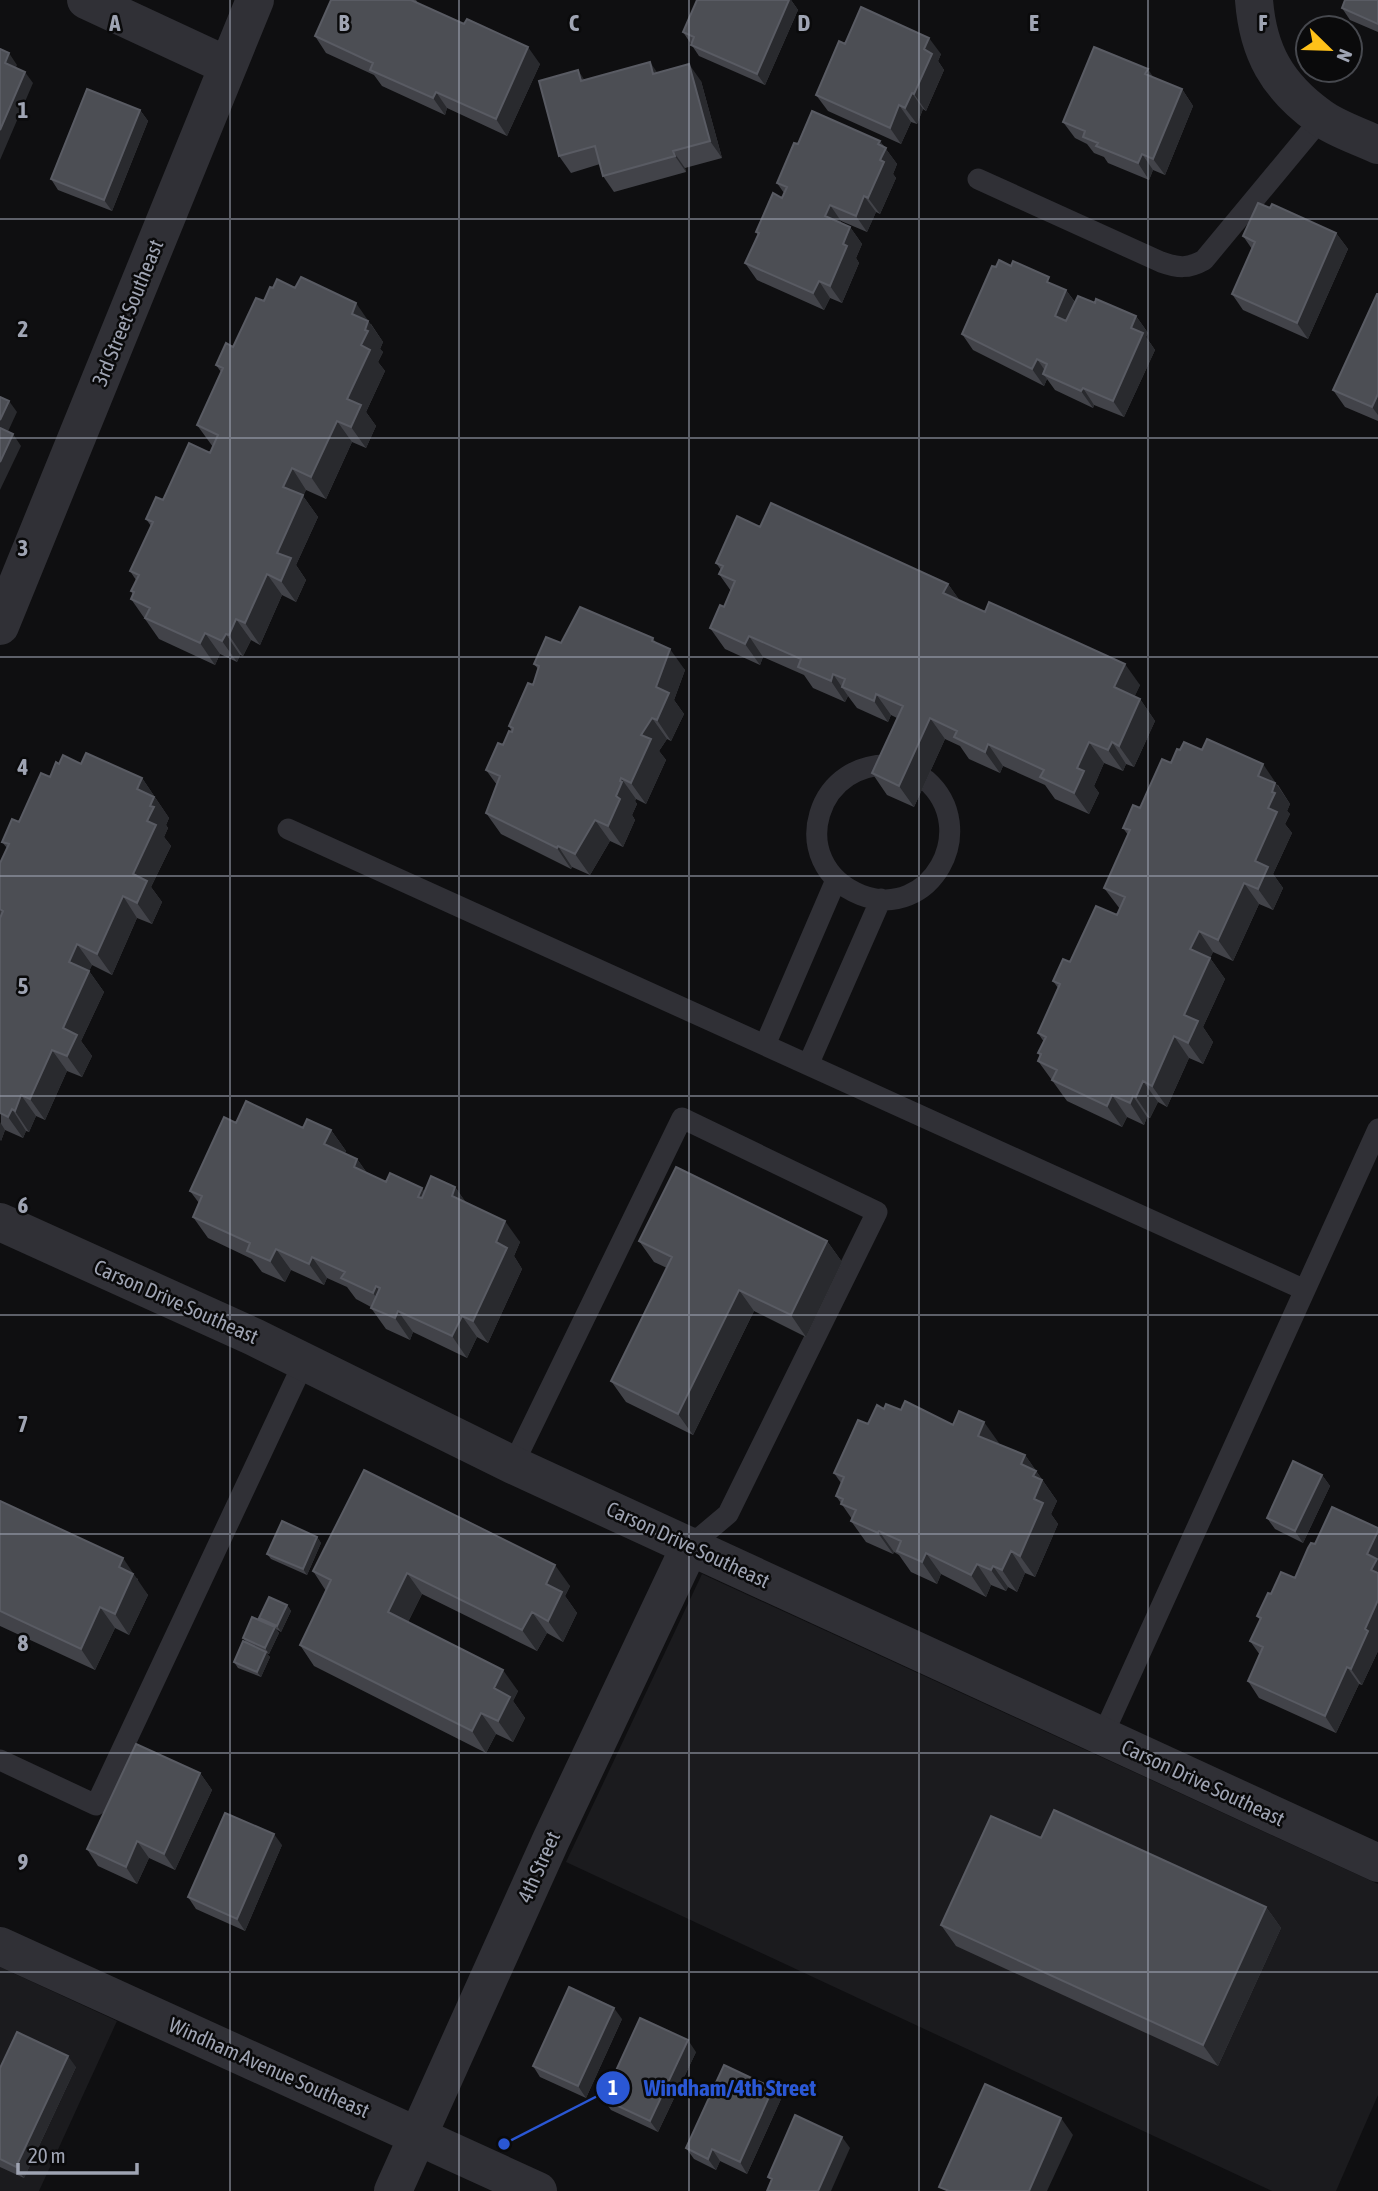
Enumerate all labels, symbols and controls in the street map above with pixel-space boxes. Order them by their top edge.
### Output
text: A [108,10,121,36]
text: B [339,10,350,36]
text: C [569,10,580,36]
text: D [798,10,811,36]
text: E [1029,10,1039,36]
text: F [1258,10,1268,36]
north arrow [1294,14,1364,84]
text: N [1332,46,1357,65]
text: 1 [18,97,29,123]
street label: 3rd Street Southeast [87,236,167,389]
text: 2 [18,316,28,342]
text: 3 [18,535,28,561]
text: 4 [17,754,29,780]
text: 5 [18,973,29,999]
text: 6 [18,1192,29,1218]
street label: Carson Drive Southeast [91,1254,262,1348]
text: 7 [18,1411,28,1437]
street label: Carson Drive Southeast [603,1496,774,1592]
text: 8 [18,1630,29,1656]
street label: Carson Drive Southeast [1118,1734,1289,1830]
street label: 4th Street [512,1827,564,1906]
text: 9 [18,1849,29,1875]
street label: Windham Avenue Southeast [165,2012,373,2122]
callout: Windham/4th Street [595,2066,830,2110]
text: 1 [608,2075,618,2099]
text: Windham/4th Street [643,2075,817,2101]
scale bar [18,2132,136,2176]
text: 20 m [28,2143,66,2167]

